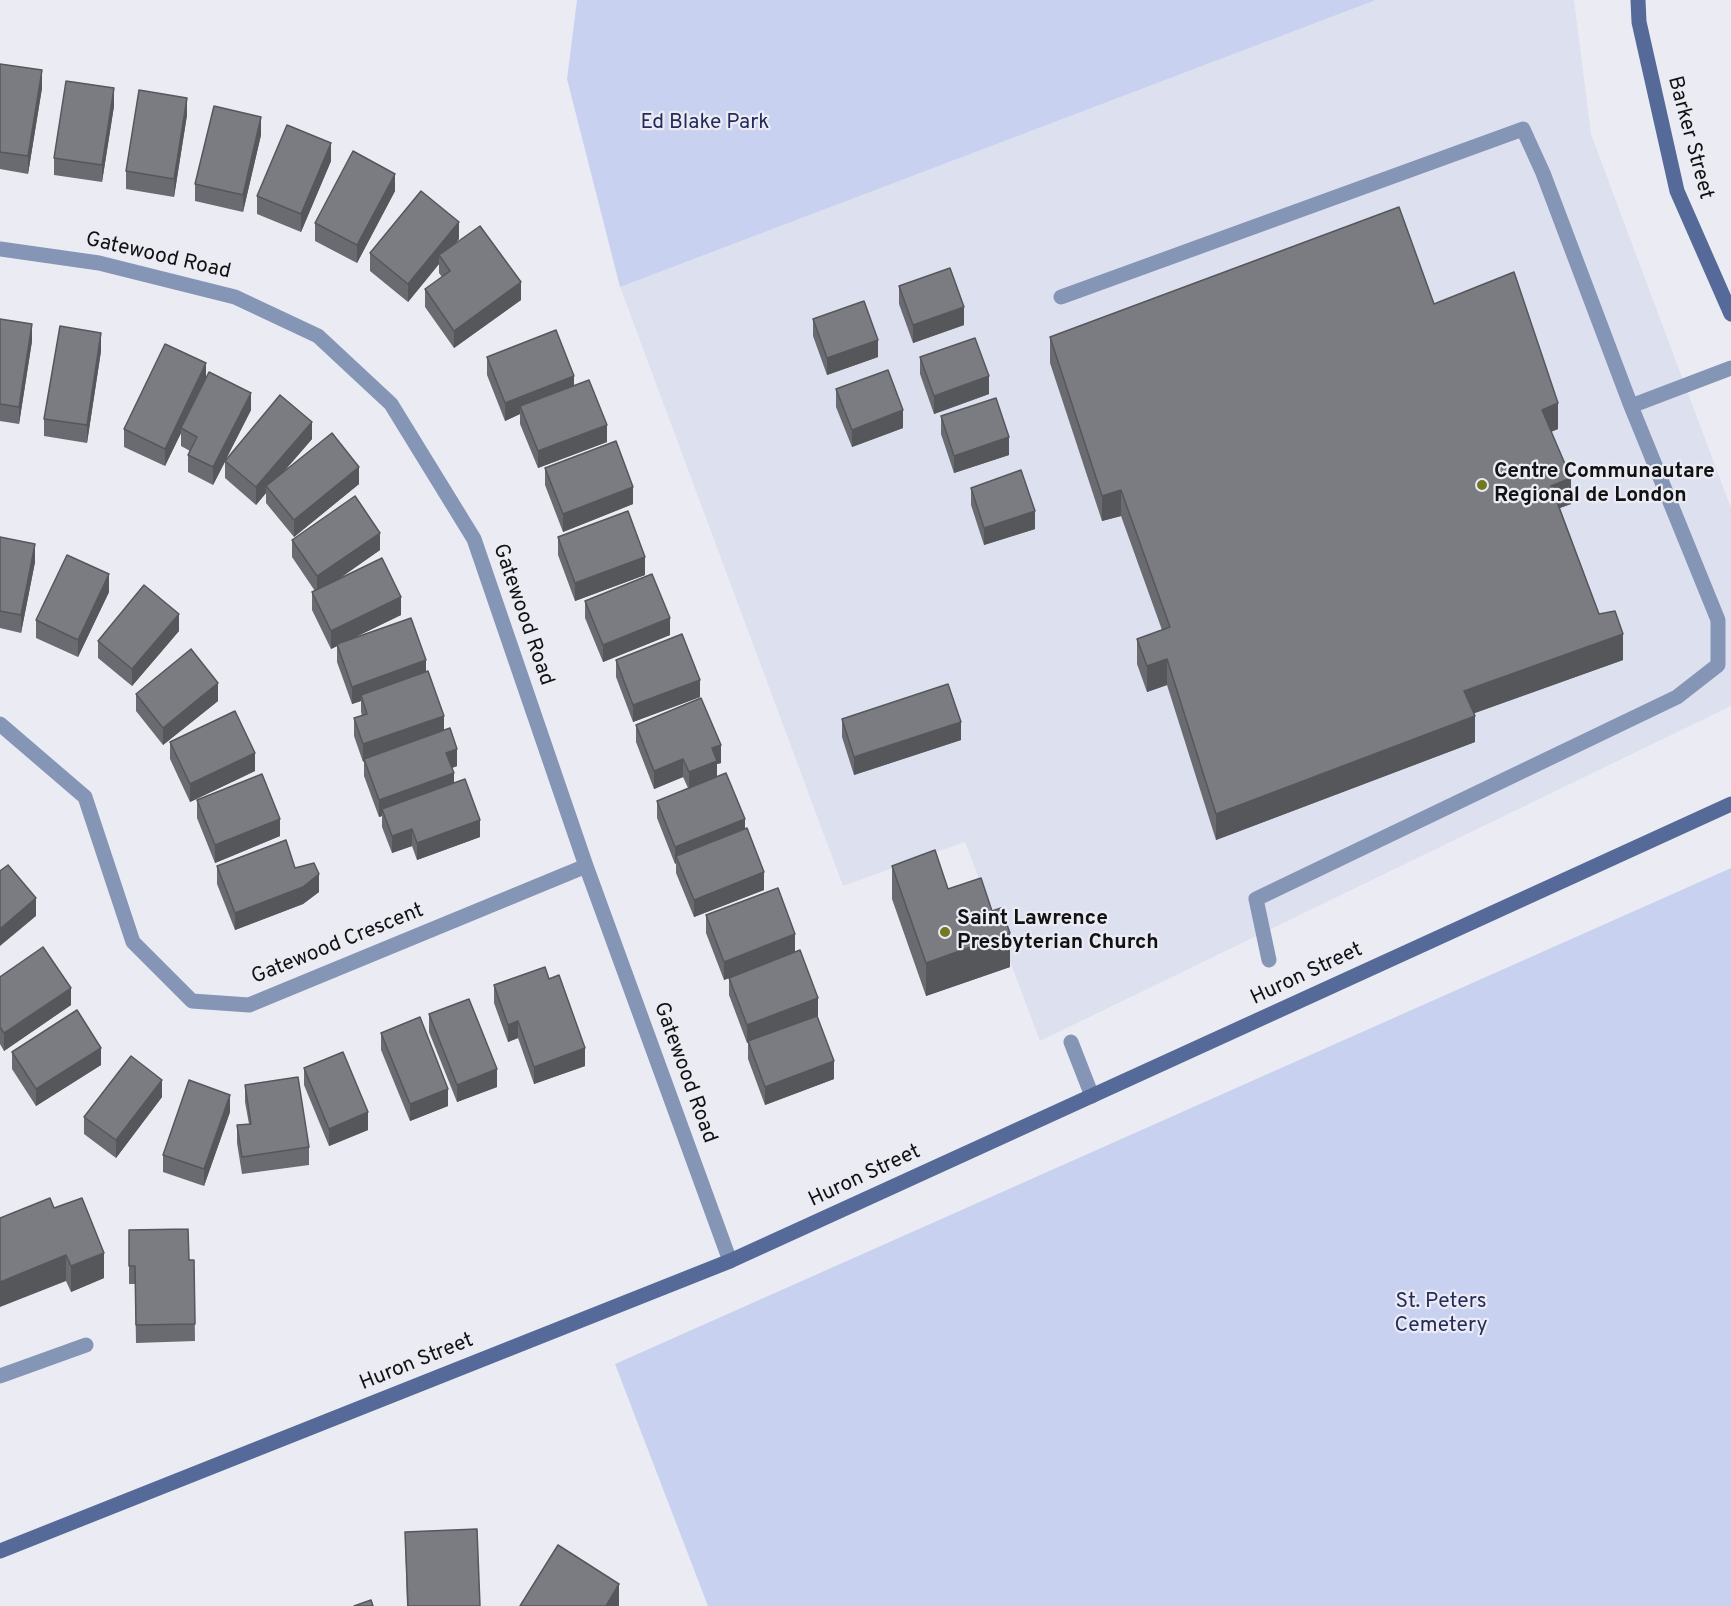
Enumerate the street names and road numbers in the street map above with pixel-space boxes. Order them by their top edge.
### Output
street label: Barker Street [1660,74,1718,202]
street label: Gatewood Road [83,228,233,286]
street label: Gatewood Road [486,541,558,689]
street label: Gatewood Crescent [248,899,428,991]
street label: Huron Street [1247,938,1367,1012]
street label: Gatewood Road [647,999,721,1147]
street label: Huron Street [805,1140,925,1214]
street label: Huron Street [356,1329,478,1397]

